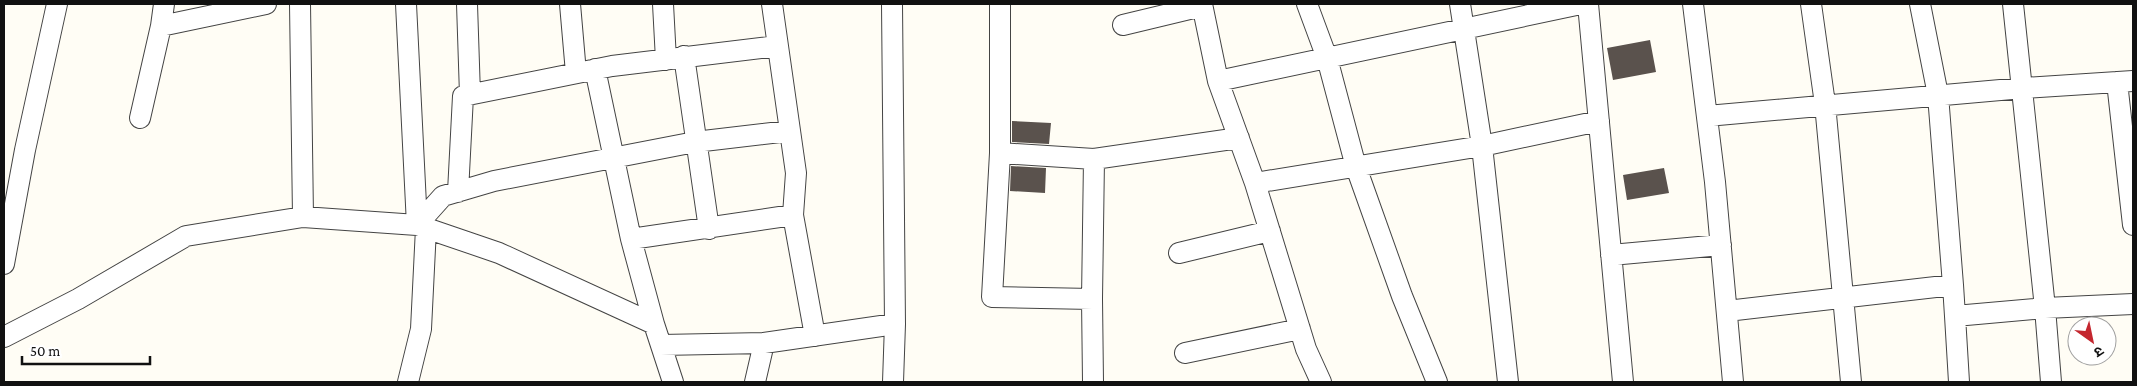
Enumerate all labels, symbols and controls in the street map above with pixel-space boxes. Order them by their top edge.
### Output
north arrow [2067,316,2117,366]
scale bar [22,334,150,366]
text: 50 m [30,343,60,359]
text: उ [2091,343,2107,361]

